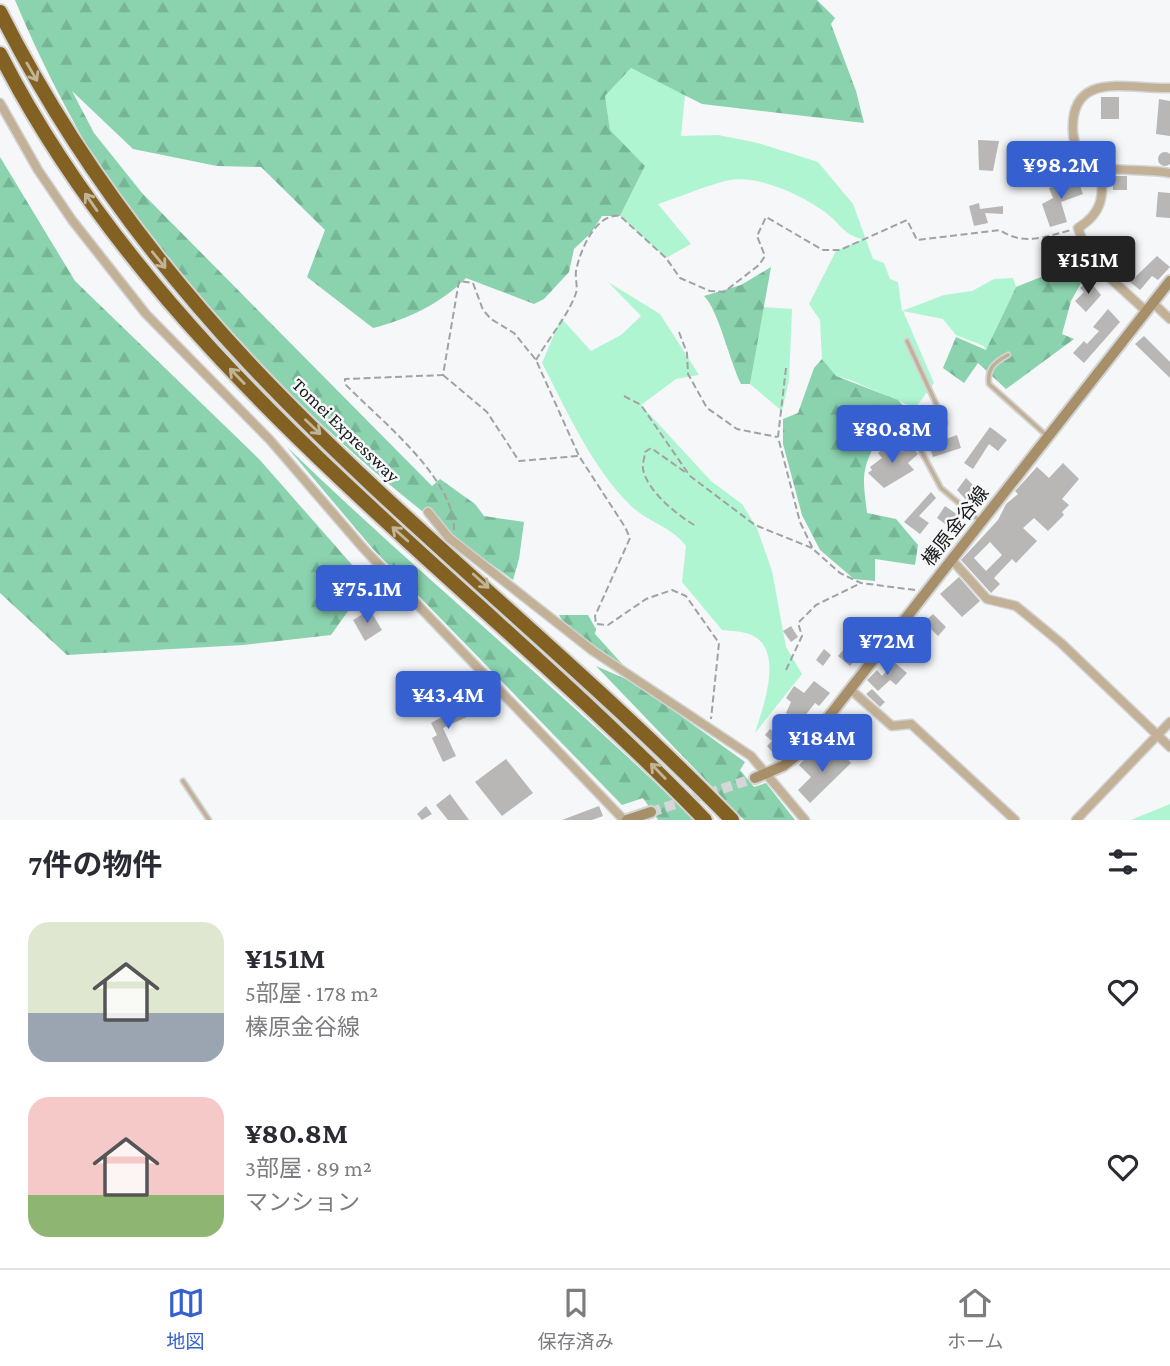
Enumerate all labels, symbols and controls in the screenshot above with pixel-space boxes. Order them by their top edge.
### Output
one-way arrow [26,61,39,82]
pin: ¥98.2M [1004,142,1118,201]
text: ¥98.2M [1023,151,1099,177]
one-way arrow [84,193,98,212]
pin: ¥151M [1039,236,1137,296]
text: ¥151M [1057,246,1119,272]
one-way arrow [152,251,167,269]
one-way arrow [228,368,245,385]
street label: Tomei Expressway [288,374,404,487]
pin: ¥80.8M [835,406,949,465]
text: ¥80.8M [852,415,932,441]
one-way arrow [305,419,322,436]
street label: 榛原金谷線 [917,482,993,570]
one-way arrow [392,526,410,542]
pin: ¥75.1M [310,566,424,625]
one-way arrow [472,573,489,590]
text: ¥75.1M [332,575,402,601]
pin: ¥72M [846,618,928,677]
text: ¥72M [859,627,915,653]
pin: ¥43.4M [391,672,505,731]
text: ¥43.4M [412,681,484,707]
pin: ¥184M [773,714,871,774]
text: ¥184M [788,724,856,750]
one-way arrow [649,763,666,780]
icon: filters [1104,843,1142,881]
text: 7件の物件 [28,848,163,881]
text: ¥151M [245,941,325,974]
icon: home [84,950,168,1034]
icon: heart [1104,973,1142,1011]
text: 5部屋 · 178 m² [245,980,378,1006]
text: 榛原金谷線 [245,1014,360,1040]
text: ¥80.8M [245,1116,348,1149]
icon: home [84,1125,168,1209]
icon: heart [1104,1148,1142,1186]
text: 3部屋 · 89 m² [245,1155,372,1181]
text: マンション [245,1189,360,1215]
tab: 地図 [167,1284,205,1353]
tab: 保存済み [538,1284,614,1353]
tab: ホーム [947,1284,1003,1353]

